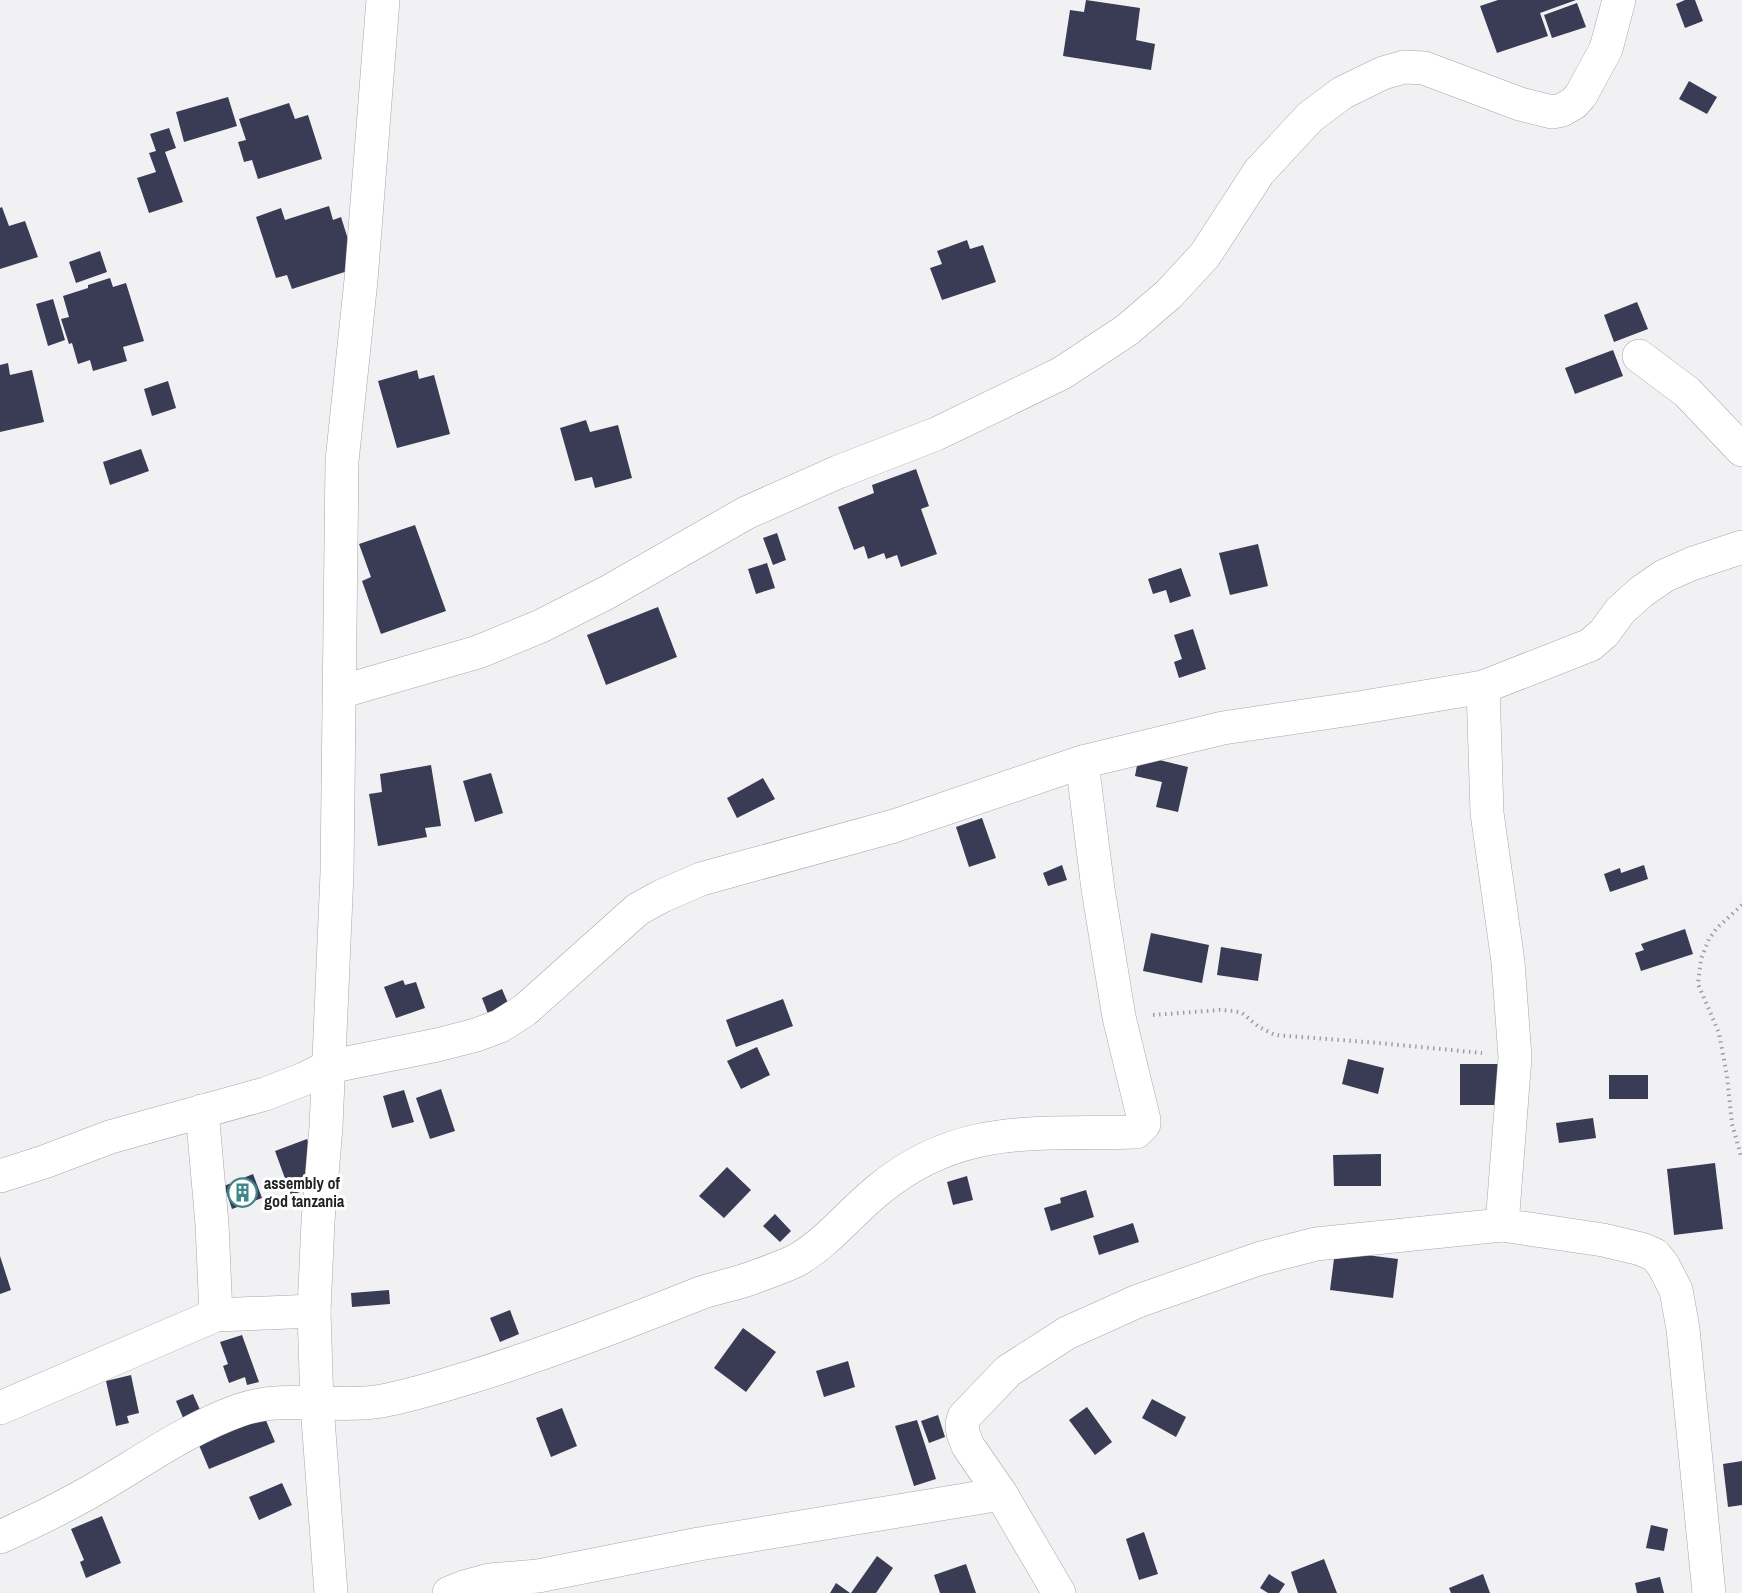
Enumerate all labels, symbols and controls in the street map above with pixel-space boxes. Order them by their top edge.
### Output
place label: assembly of god tanzania [264,1172,345,1212]
building icon: assembly of god tanzania [227,1176,259,1208]

